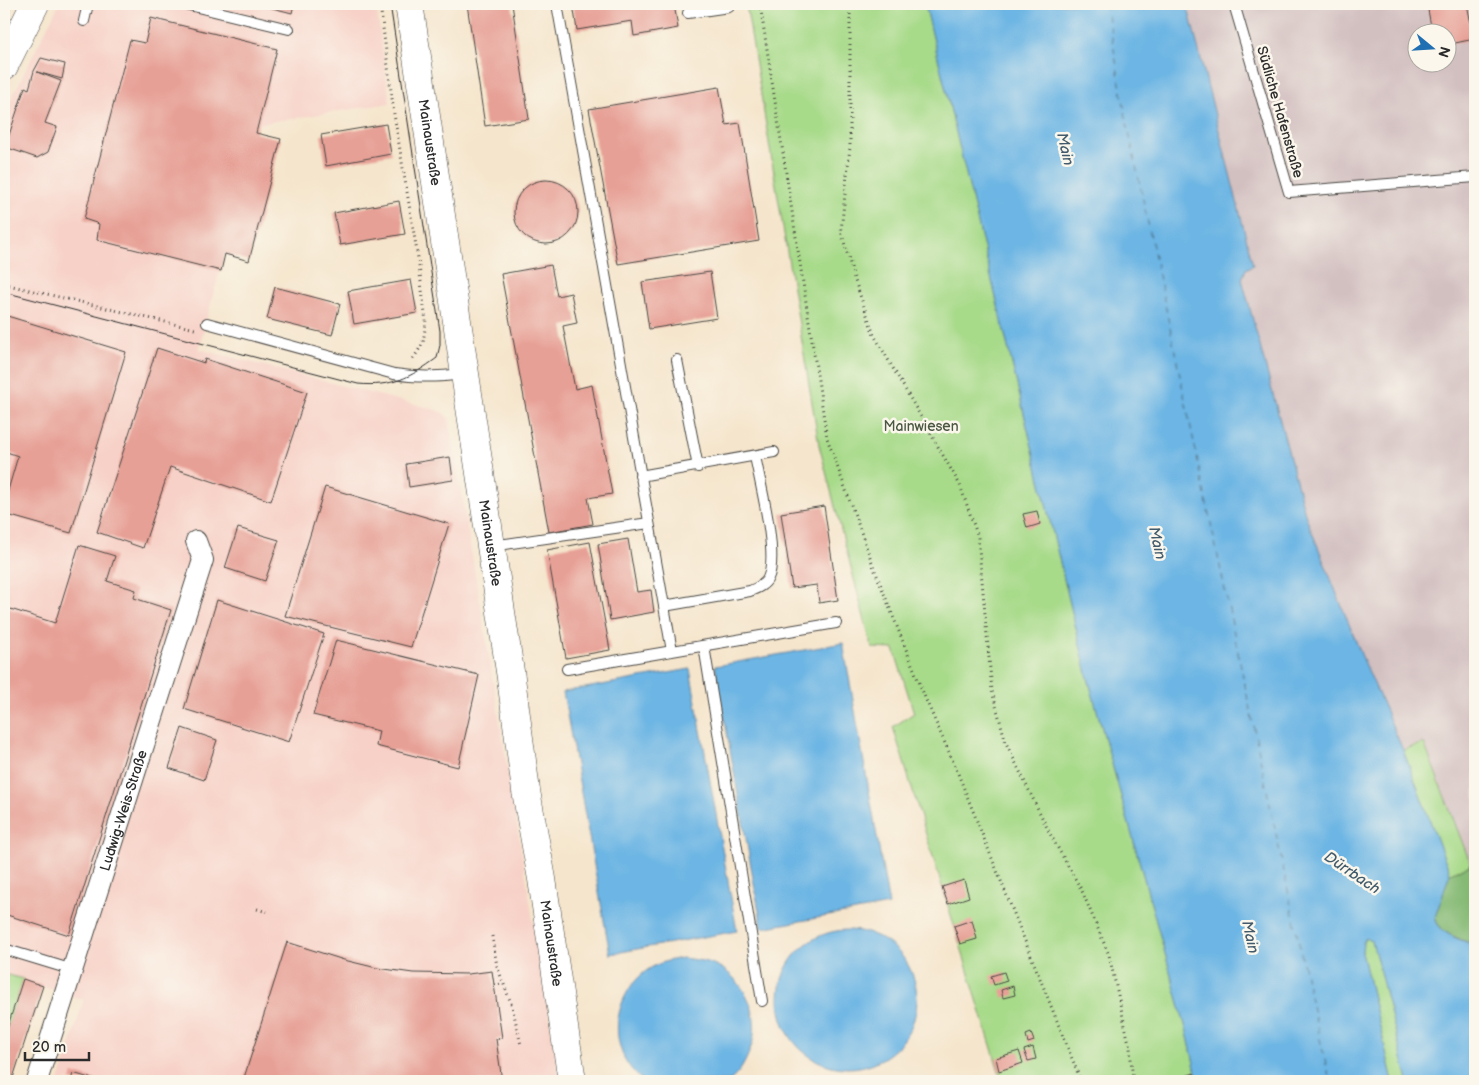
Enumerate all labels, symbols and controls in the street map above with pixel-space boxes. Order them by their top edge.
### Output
north arrow [1406,22,1456,72]
street label: Südliche Hafenstraße [1253,44,1307,180]
text: N [1434,44,1454,59]
street label: Mainaustraße [415,98,445,187]
water label: Main [1052,131,1078,167]
park label: Mainwiesen [883,418,959,435]
street label: Mainaustraße [476,499,505,587]
water label: Main [1144,525,1170,561]
street label: Ludwig-Weis-Straße [96,748,150,873]
water label: Dürrbach [1320,847,1384,899]
street label: Mainaustraße [537,899,566,987]
water label: Main [1237,919,1263,955]
scale bar [25,1030,89,1062]
text: 20 m [32,1038,66,1057]

